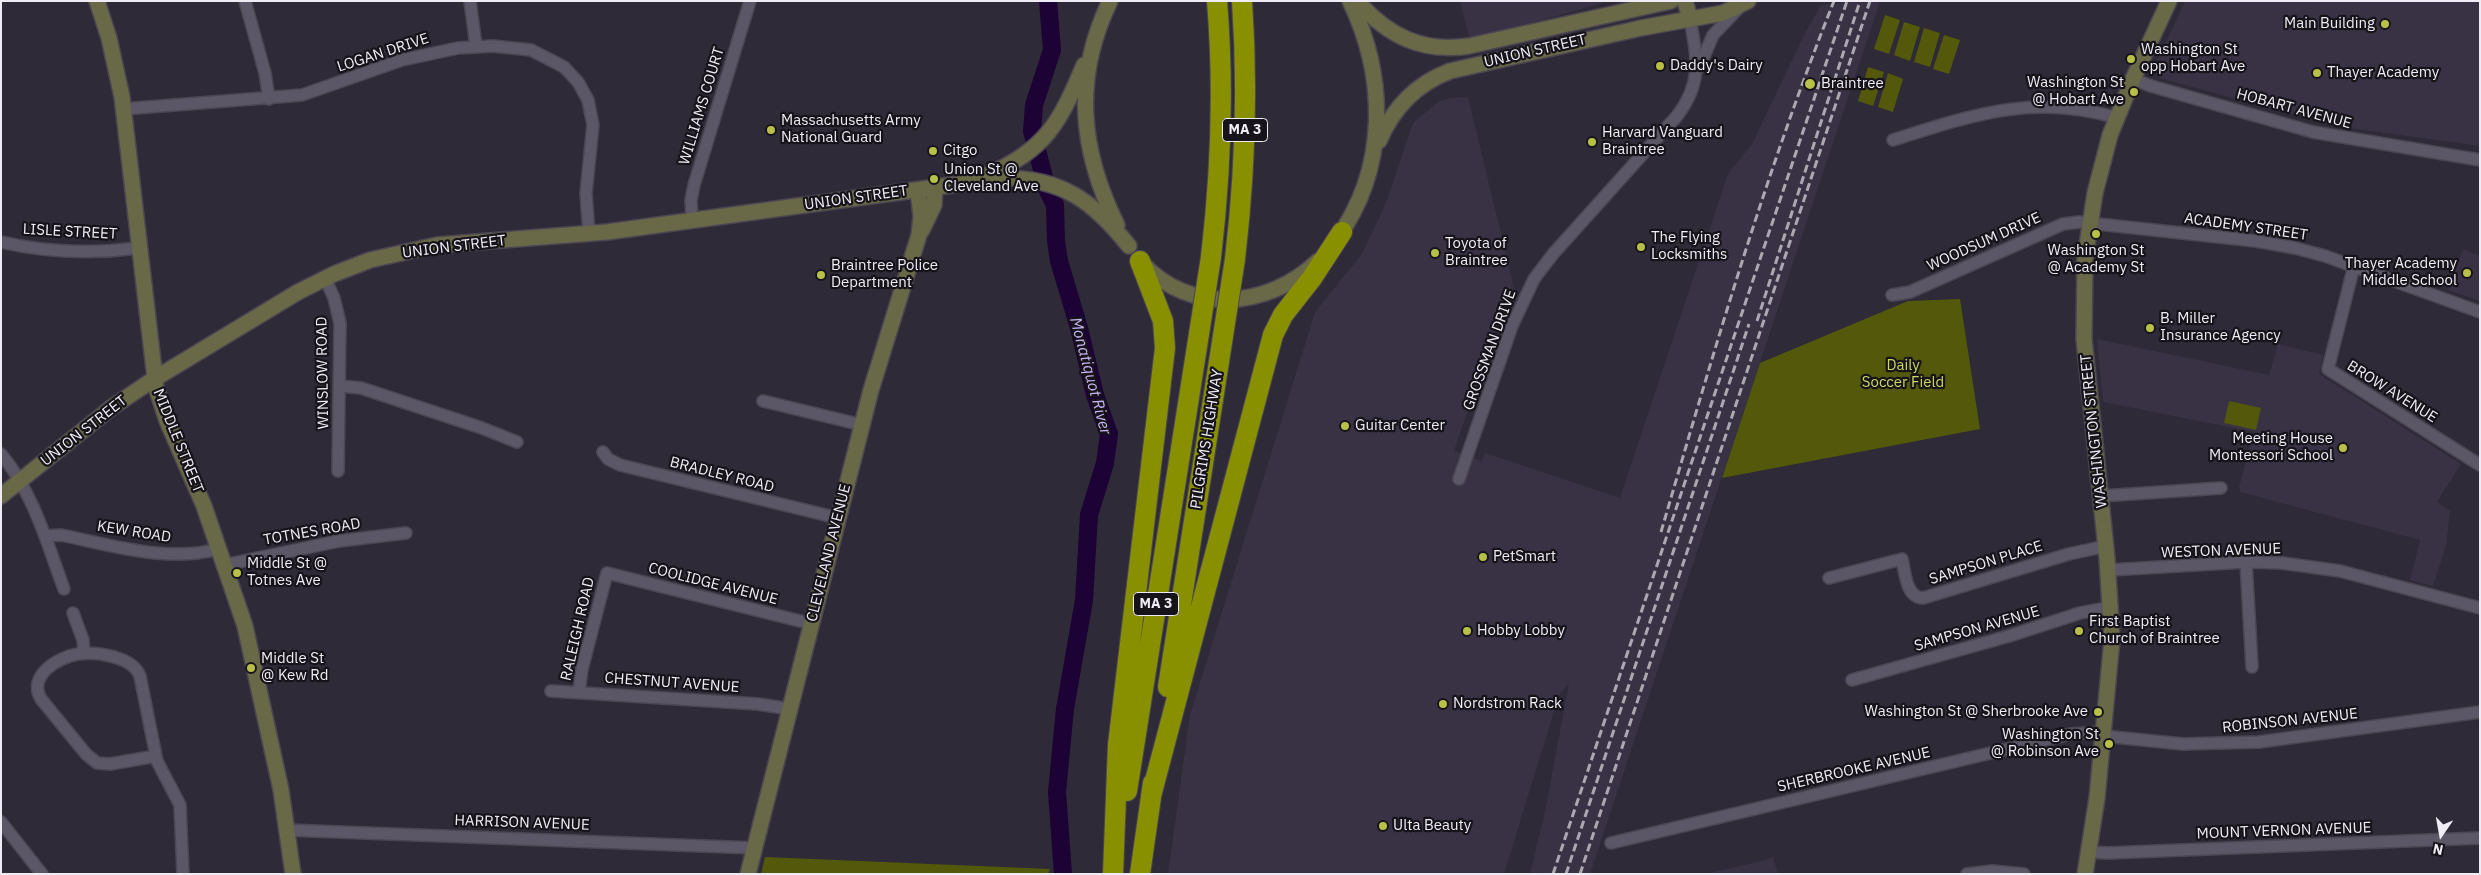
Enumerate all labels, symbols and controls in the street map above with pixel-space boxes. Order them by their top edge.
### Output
place label: Main Building [2284,15,2375,33]
marker: Main Building [2379,18,2391,30]
street label: LOGAN DRIVE [335,30,431,76]
street label: UNION STREET [1482,30,1588,72]
place label: Washington St opp Hobart Ave [2141,41,2245,76]
street label: WILLIAMS COURT [676,45,728,167]
marker: Washington St opp Hobart Ave [2125,53,2137,65]
place label: Daddy's Dairy [1670,57,1763,75]
marker: Daddy's Dairy [1654,60,1666,72]
place label: Thayer Academy [2327,64,2439,82]
marker: Thayer Academy [2311,67,2323,79]
place label: Washington St @ Hobart Ave [2027,74,2124,109]
place label: Braintree [1821,75,1884,93]
marker: Braintree [1803,77,1817,91]
street label: HOBART AVENUE [2235,85,2353,133]
marker: Washington St @ Hobart Ave [2128,86,2140,98]
place label: Massachusetts Army National Guard [781,112,921,147]
road number: MA 3 [1222,118,1268,142]
marker: Massachusetts Army National Guard [765,124,777,136]
place label: Harvard Vanguard Braintree [1602,124,1723,159]
marker: Harvard Vanguard Braintree [1586,136,1598,148]
place label: Citgo [943,142,977,160]
marker: Citgo [927,145,939,157]
place label: Union St @ Cleveland Ave [944,161,1039,196]
marker: Union St @ Cleveland Ave [928,173,940,185]
street label: UNION STREET [803,182,909,214]
street label: WOODSUM DRIVE [1924,209,2044,275]
street label: ACADEMY STREET [2183,209,2309,245]
street label: LISLE STREET [22,221,118,243]
marker: Washington St @ Academy St [2090,228,2102,240]
place label: The Flying Locksmiths [1651,229,1727,264]
street label: UNION STREET [401,232,507,262]
place label: Toyota of Braintree [1445,235,1508,270]
marker: The Flying Locksmiths [1635,241,1647,253]
place label: Washington St @ Academy St [2048,242,2144,277]
marker: Toyota of Braintree [1429,247,1441,259]
place label: Thayer Academy Middle School [2345,255,2457,290]
place label: Braintree Police Department [831,257,938,292]
marker: Thayer Academy Middle School [2461,267,2473,279]
marker: Braintree Police Department [815,269,827,281]
street label: GROSSMAN DRIVE [1460,287,1520,413]
place label: B. Miller Insurance Agency [2160,310,2281,345]
water label: Monatiquot River [1065,315,1115,437]
street label: WINSLOW ROAD [313,316,333,430]
marker: B. Miller Insurance Agency [2144,322,2156,334]
street label: WASHINGTON STREET [2077,353,2111,509]
park label: Daily Soccer Field [1862,357,1944,392]
street label: BROW AVENUE [2343,357,2441,427]
street label: PILGRIMS HIGHWAY [1187,368,1227,510]
street label: MIDDLE STREET [149,386,207,496]
street label: UNION STREET [37,392,131,470]
place label: Guitar Center [1355,417,1445,435]
marker: Guitar Center [1339,420,1351,432]
place label: Meeting House Montessori School [2209,430,2333,465]
marker: Meeting House Montessori School [2337,442,2349,454]
street label: BRADLEY ROAD [668,453,776,497]
street label: CLEVELAND AVENUE [803,482,855,624]
street label: TOTNES ROAD [262,515,362,549]
street label: KEW ROAD [96,517,172,547]
street label: SAMPSON PLACE [1927,537,2045,589]
street label: WESTON AVENUE [2161,540,2281,562]
place label: PetSmart [1493,548,1556,566]
marker: PetSmart [1477,551,1489,563]
place label: Middle St @ Totnes Ave [247,555,327,590]
street label: COOLIDGE AVENUE [646,559,780,609]
marker: Middle St @ Totnes Ave [231,567,243,579]
street label: RALEIGH ROAD [557,576,599,682]
road number: MA 3 [1134,592,1178,616]
street label: SAMPSON AVENUE [1912,603,2042,655]
place label: First Baptist Church of Braintree [2089,613,2220,648]
place label: Hobby Lobby [1477,622,1565,640]
marker: Hobby Lobby [1461,625,1473,637]
marker: First Baptist Church of Braintree [2073,625,2085,637]
place label: Middle St @ Kew Rd [261,650,328,685]
marker: Middle St @ Kew Rd [245,662,257,674]
street label: CHESTNUT AVENUE [604,669,740,697]
place label: Nordstrom Rack [1453,695,1562,713]
marker: Nordstrom Rack [1437,698,1449,710]
place label: Washington St @ Sherbrooke Ave [1865,703,2088,721]
street label: ROBINSON AVENUE [2221,705,2359,737]
marker: Washington St @ Sherbrooke Ave [2092,706,2104,718]
place label: Washington St @ Robinson Ave [1991,726,2099,761]
marker: Washington St @ Robinson Ave [2103,738,2115,750]
street label: SHERBROOKE AVENUE [1776,744,1932,796]
north arrow [2416,810,2466,860]
street label: HARRISON AVENUE [454,812,590,834]
place label: Ulta Beauty [1393,817,1471,835]
street label: MOUNT VERNON AVENUE [2196,819,2372,843]
marker: Ulta Beauty [1377,820,1389,832]
text: N [2431,840,2445,860]

